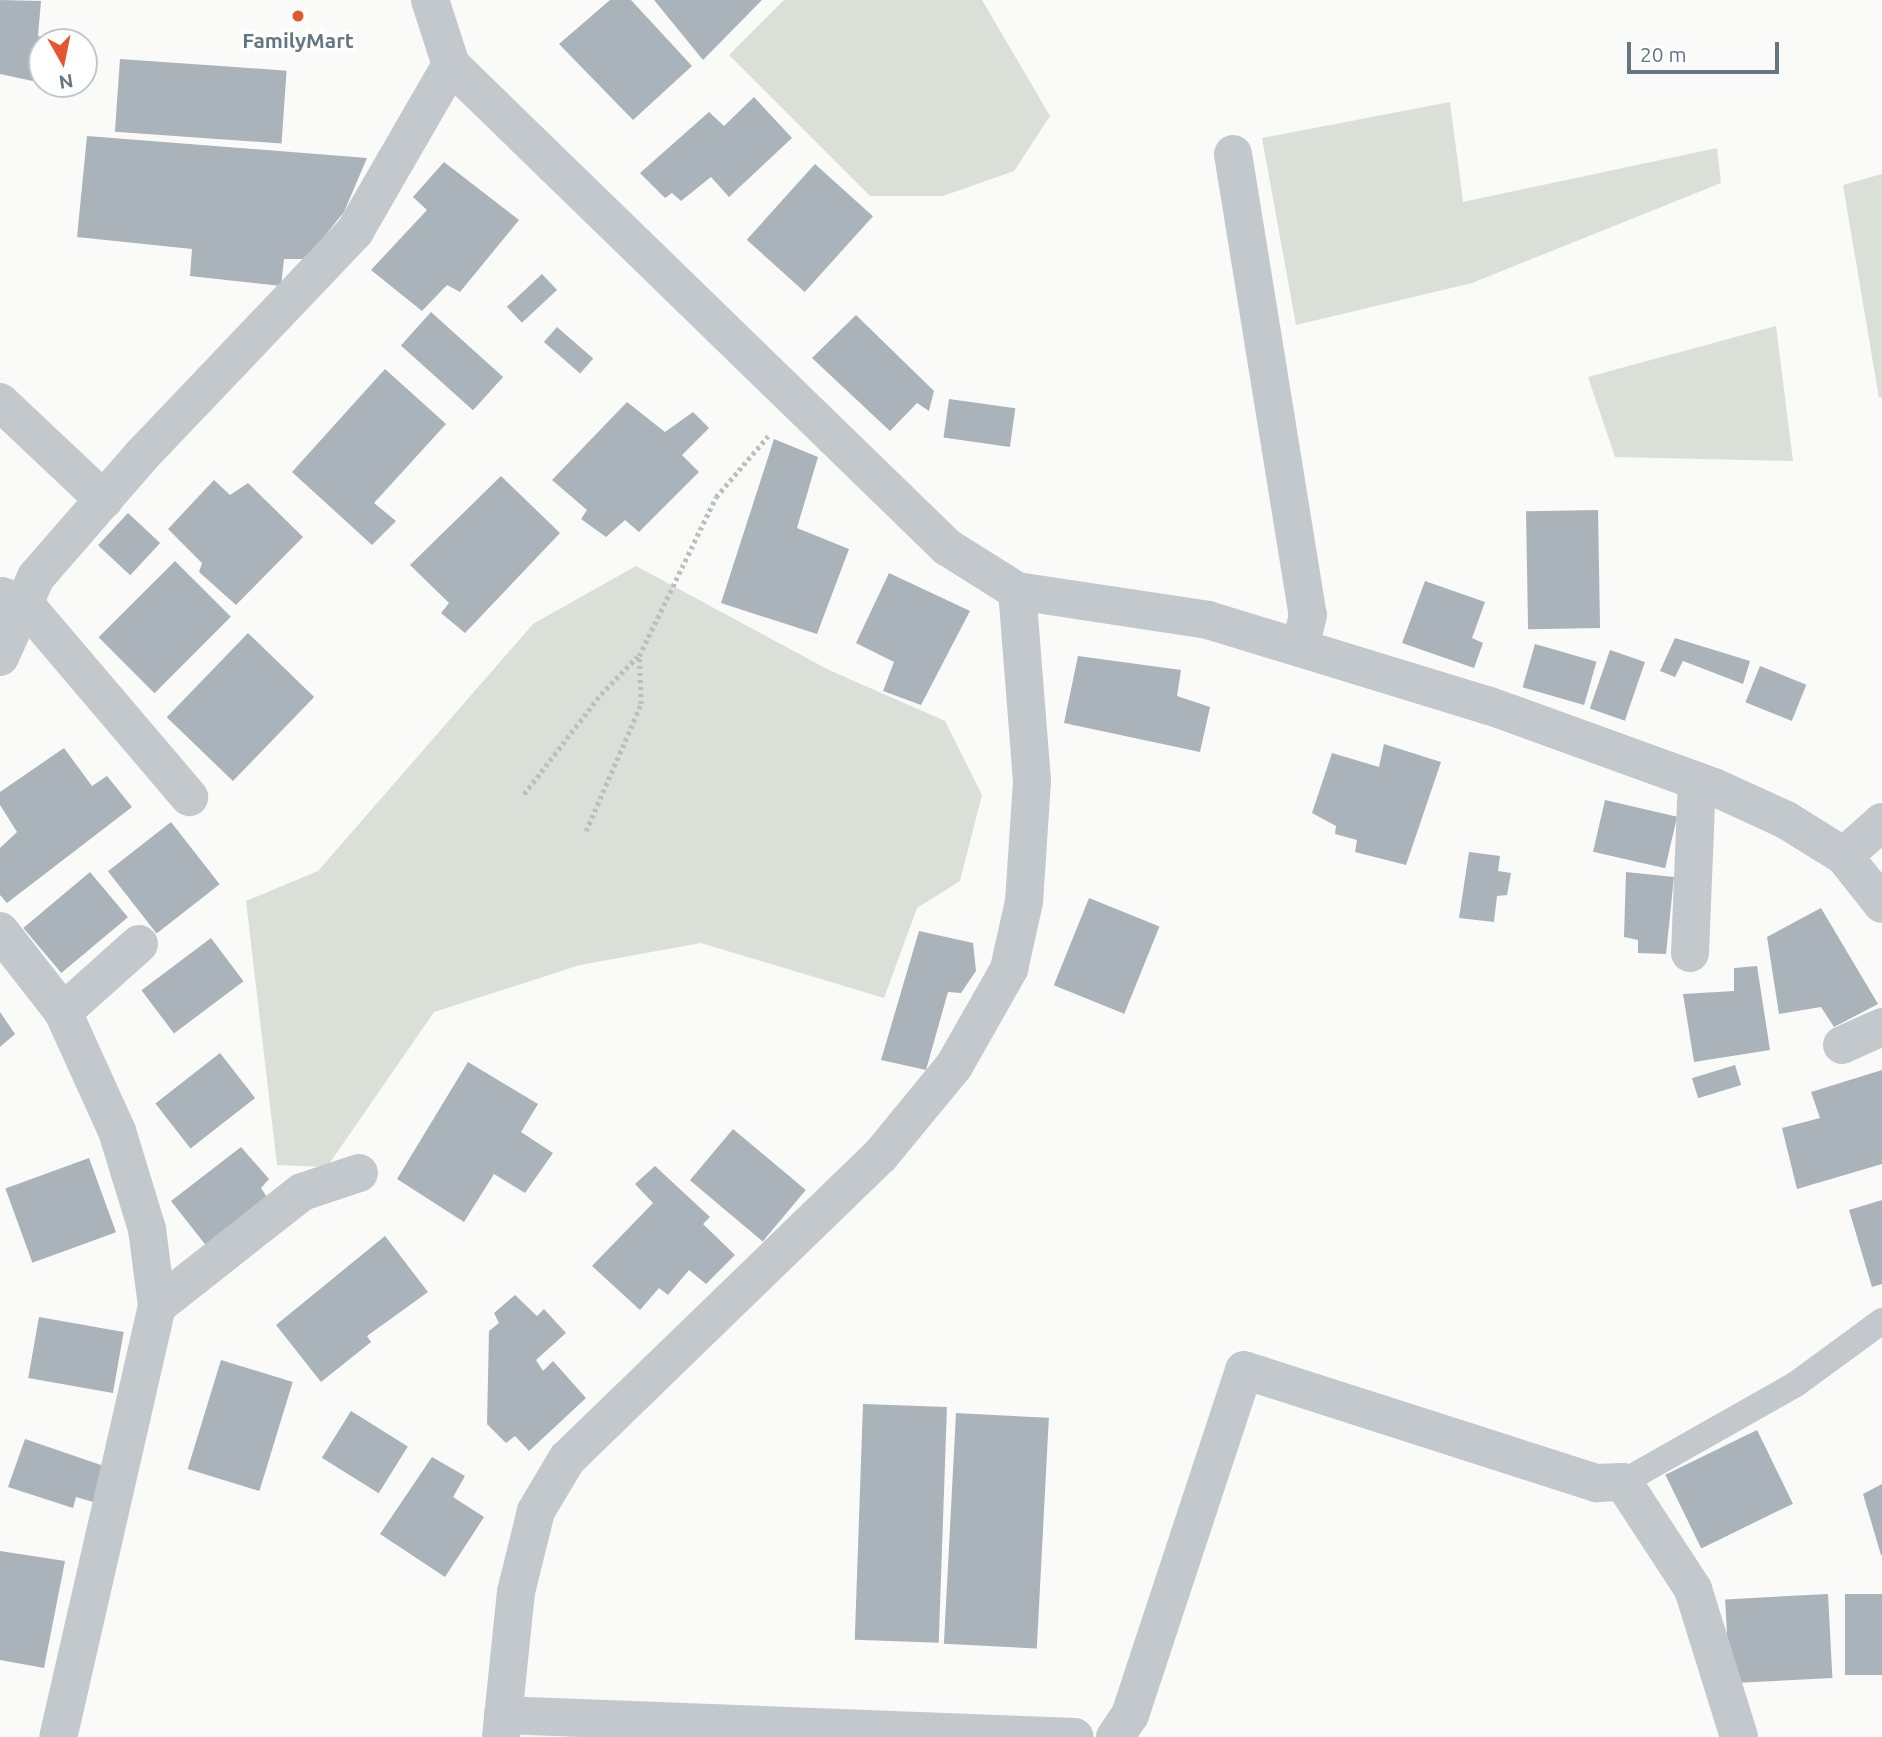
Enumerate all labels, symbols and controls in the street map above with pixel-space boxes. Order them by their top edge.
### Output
marker: FamilyMart [290,8,306,24]
place label: FamilyMart [242,27,354,53]
north arrow [28,28,98,98]
scale bar [1630,28,1782,72]
text: 20 m [1640,42,1687,66]
text: N [57,70,75,94]

